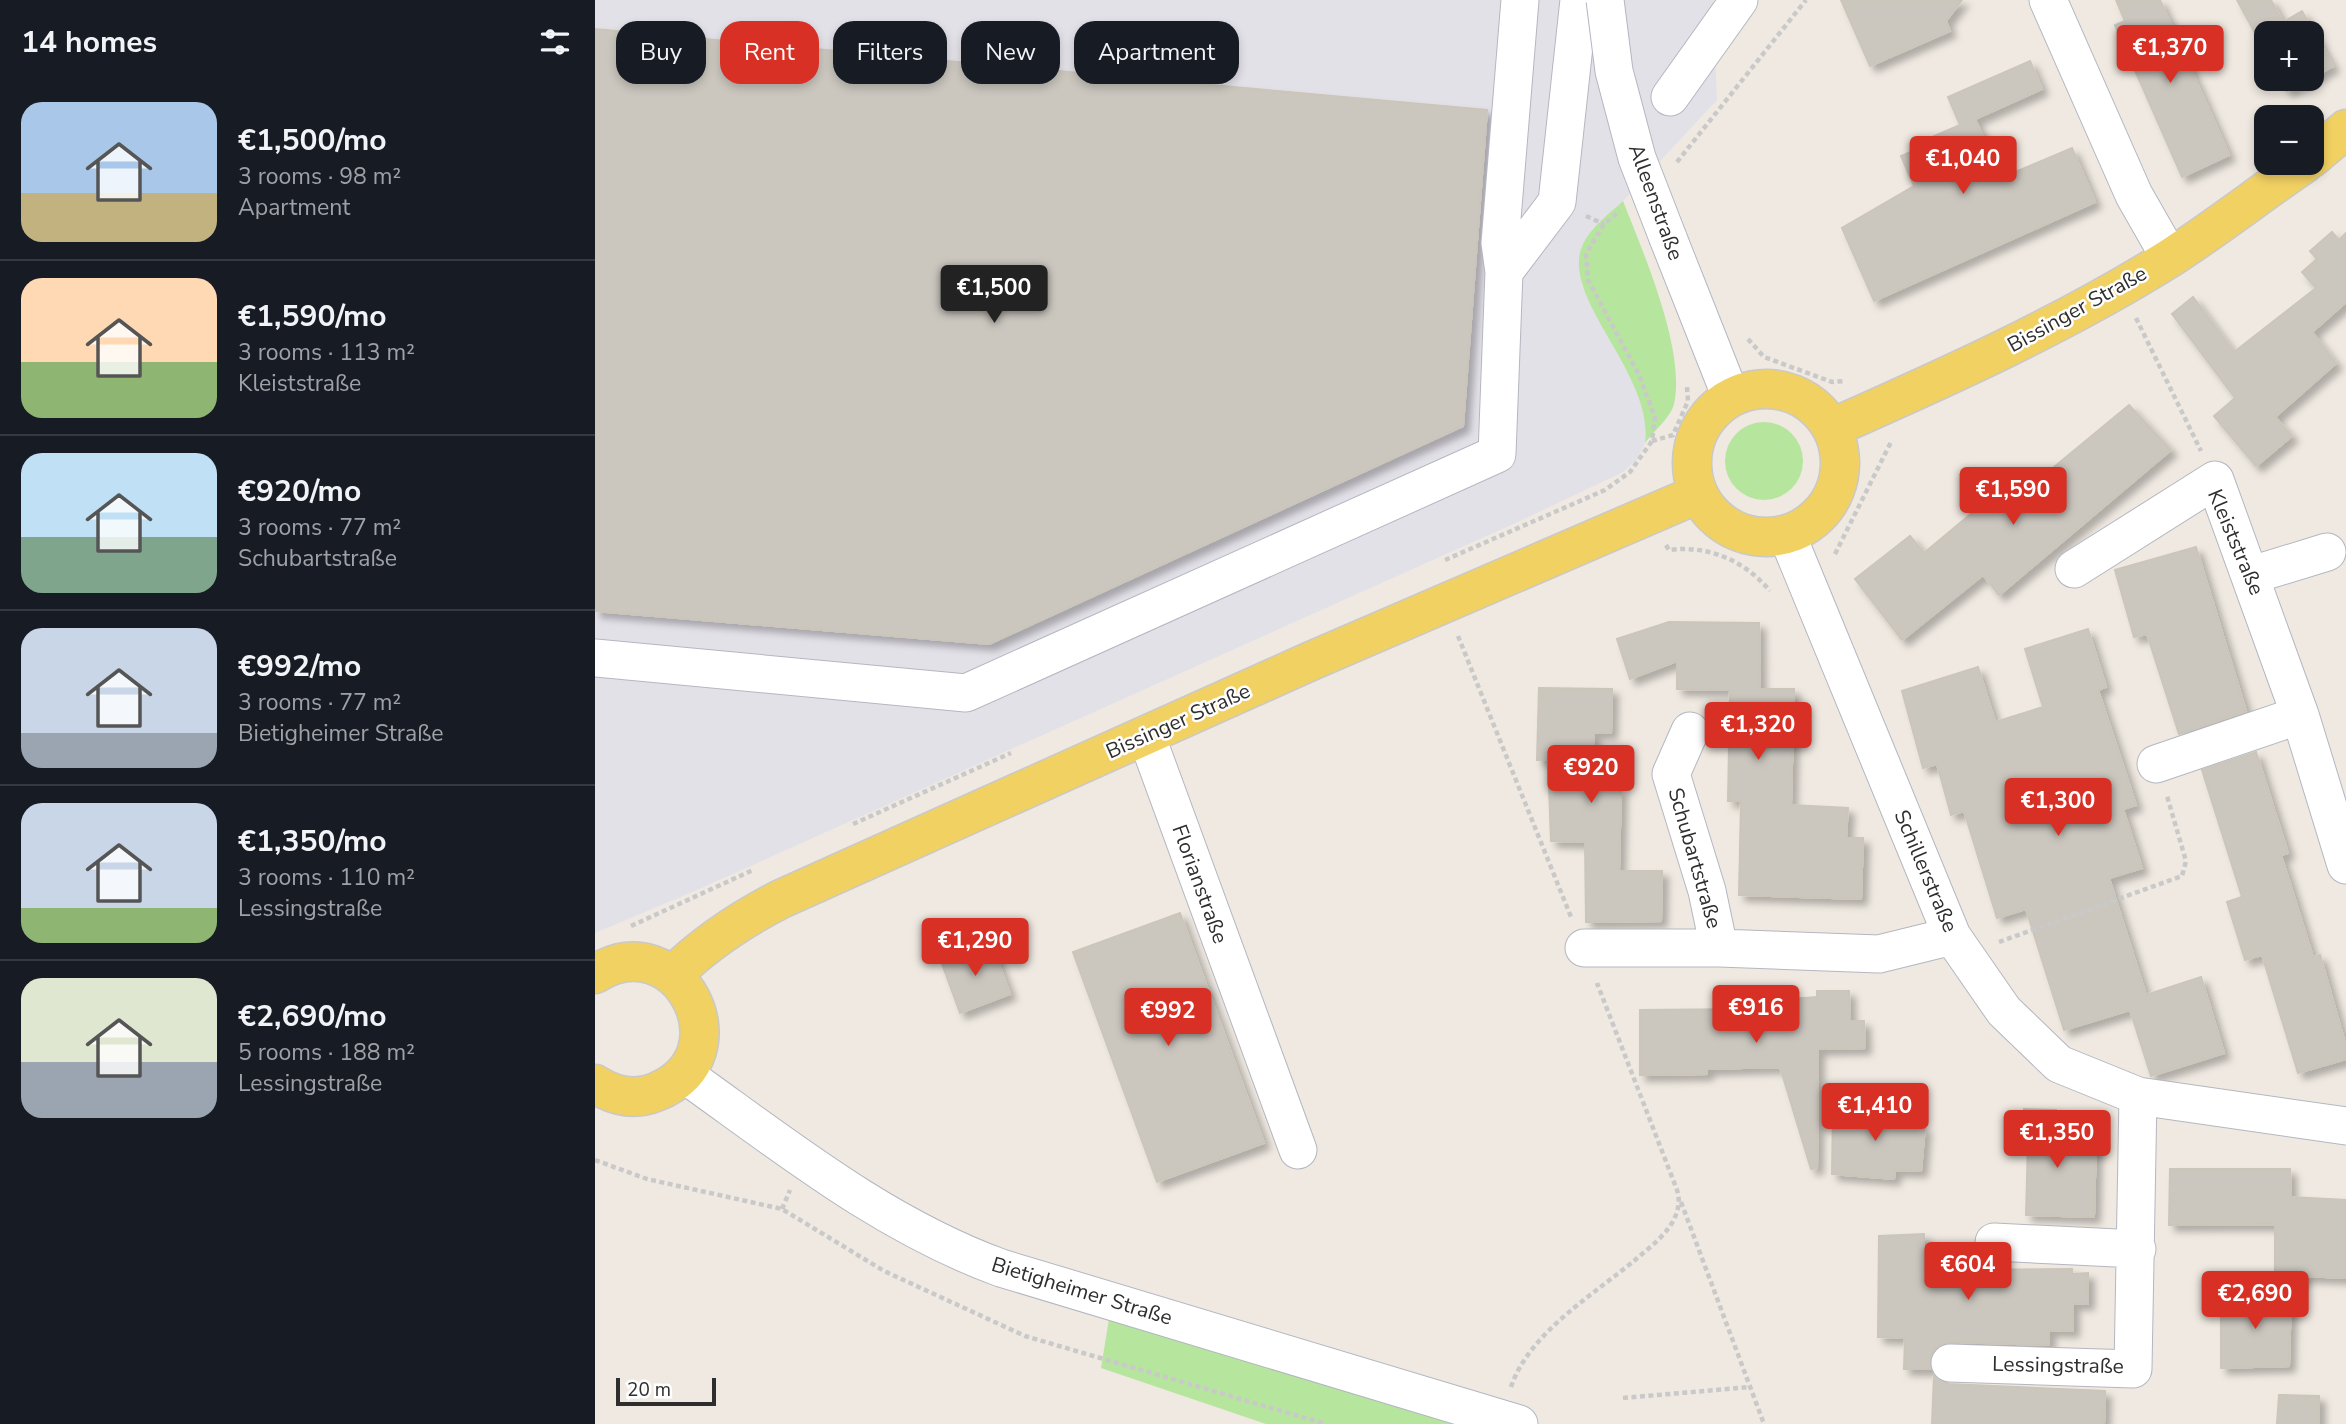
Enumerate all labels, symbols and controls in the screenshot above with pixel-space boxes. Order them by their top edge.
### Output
chip: Buy [616,21,706,84]
chip: Rent [720,21,819,84]
chip: Filters [833,21,947,84]
chip: New [961,21,1060,84]
chip: Apartment [1074,21,1239,84]
map controls [2254,21,2324,175]
button: + [2254,21,2324,91]
text: 14 homes [21,22,157,63]
icon: filters [536,23,574,61]
pin: €1,370 [2113,25,2227,85]
text: €1,370 [2133,32,2207,63]
button: − [2254,105,2324,175]
text: €1,500/mo [238,120,387,161]
icon: home [77,130,161,214]
pin: €1,040 [1906,136,2020,196]
street label: Alleenstraße [1622,140,1690,264]
text: €1,040 [1926,143,2000,174]
text: 3 rooms · 98 m² [238,161,401,192]
text: Apartment [238,192,350,223]
street label: Bissinger Straße [2002,259,2152,359]
pin: €1,500 [937,266,1051,325]
text: €1,500 [957,272,1031,303]
text: €1,590/mo [238,296,387,337]
icon: home [77,306,161,390]
text: 3 rooms · 113 m² [238,337,415,368]
text: Kleiststraße [238,368,361,399]
pin: €1,590 [1956,468,2070,527]
text: €920/mo [238,471,361,512]
text: €1,590 [1976,474,2050,505]
icon: home [77,481,161,565]
street label: Kleiststraße [2201,485,2271,599]
text: 3 rooms · 77 m² [238,512,401,543]
text: Schubartstraße [238,543,397,574]
text: €992/mo [238,646,361,687]
icon: home [77,656,161,740]
street label: Bissinger Straße [1101,677,1255,765]
text: 3 rooms · 77 m² [238,687,401,718]
pin: €1,320 [1701,702,1815,762]
text: €1,320 [1721,709,1795,740]
text: Bietigheimer Straße [238,718,444,749]
pin: €920 [1550,746,1632,805]
text: €920 [1563,752,1619,783]
pin: €1,300 [2001,778,2115,838]
street label: Schubartstraße [1662,784,1728,932]
text: €1,300 [2021,785,2095,816]
street label: Schillerstraße [1888,806,1964,936]
text: €1,350/mo [238,821,387,862]
street label: Florianstraße [1166,821,1234,947]
icon: home [77,831,161,915]
text: 3 rooms · 110 m² [238,862,415,893]
text: Lessingstraße [238,893,382,924]
pin: €1,290 [918,918,1032,978]
text: €1,290 [938,925,1012,956]
pin: €916 [1715,986,1797,1045]
pin: €992 [1127,988,1209,1048]
text: €916 [1728,992,1784,1023]
text: €992 [1140,995,1196,1026]
text: €2,690/mo [238,996,387,1037]
icon: home [77,1006,161,1090]
text: 5 rooms · 188 m² [238,1037,415,1068]
text: Lessingstraße [238,1068,382,1099]
pin: €1,410 [1818,1084,1932,1143]
text: €1,410 [1838,1090,1912,1121]
pin: €1,350 [2000,1110,2114,1170]
text: €1,350 [2020,1117,2094,1148]
pin: €604 [1927,1242,2009,1302]
text: €604 [1940,1249,1996,1280]
street label: Bietigheimer Straße [988,1250,1176,1332]
pin: €2,690 [2198,1272,2312,1331]
text: €2,690 [2218,1278,2292,1309]
street label: Lessingstraße [1992,1350,2124,1380]
scale bar [616,1375,716,1407]
text: 20 m [627,1377,671,1403]

